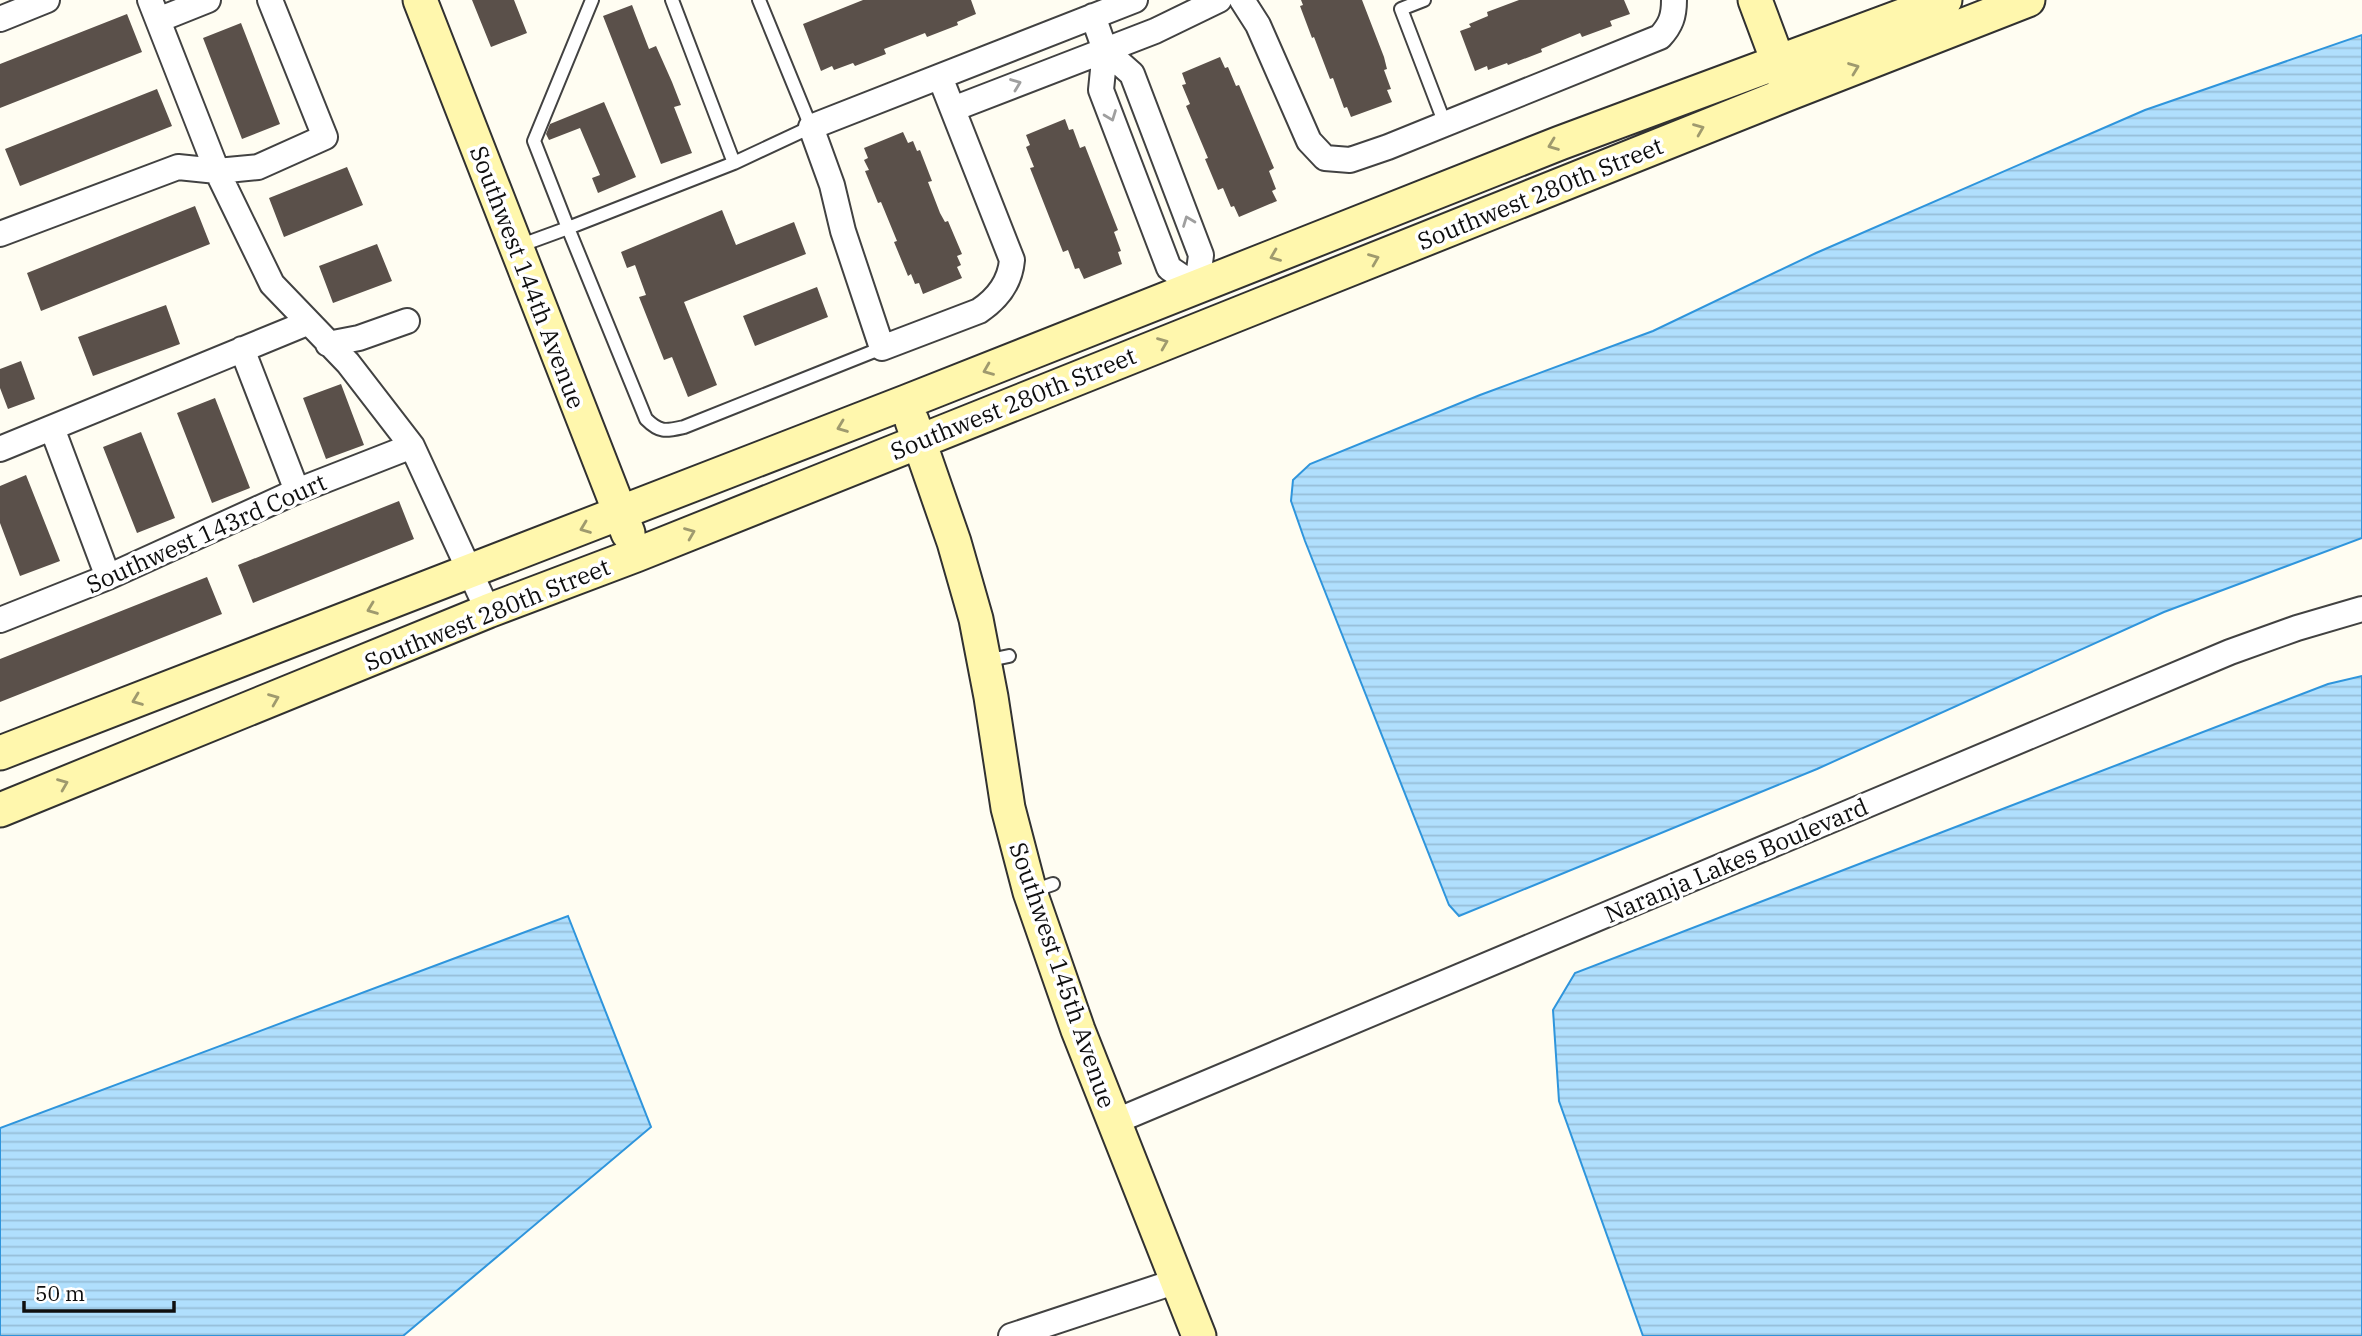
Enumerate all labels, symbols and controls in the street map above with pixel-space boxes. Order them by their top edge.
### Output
one-way arrow [1847,62,1859,76]
one-way arrow [1010,79,1022,93]
one-way arrow [1103,110,1117,122]
one-way arrow [1693,124,1705,138]
street label: Southwest 280th Street [1412,129,1668,257]
one-way arrow [1548,137,1560,151]
street label: Southwest 144th Avenue [463,141,593,413]
one-way arrow [1183,216,1197,228]
one-way arrow [1269,247,1281,261]
one-way arrow [1368,253,1380,267]
one-way arrow [1156,337,1168,351]
street label: Southwest 280th Street [885,339,1141,467]
one-way arrow [982,361,994,375]
one-way arrow [837,419,849,433]
street label: Southwest 143rd Court [81,466,331,600]
one-way arrow [579,519,591,533]
one-way arrow [683,527,696,541]
street label: Southwest 280th Street [359,550,615,678]
one-way arrow [367,601,379,615]
one-way arrow [132,692,144,706]
one-way arrow [267,693,279,707]
one-way arrow [57,779,69,793]
street label: Naranja Lakes Boulevard [1599,790,1873,930]
street label: Southwest 145th Avenue [1002,838,1124,1112]
scale bar [24,1270,175,1314]
text: 50 m [35,1279,85,1307]

